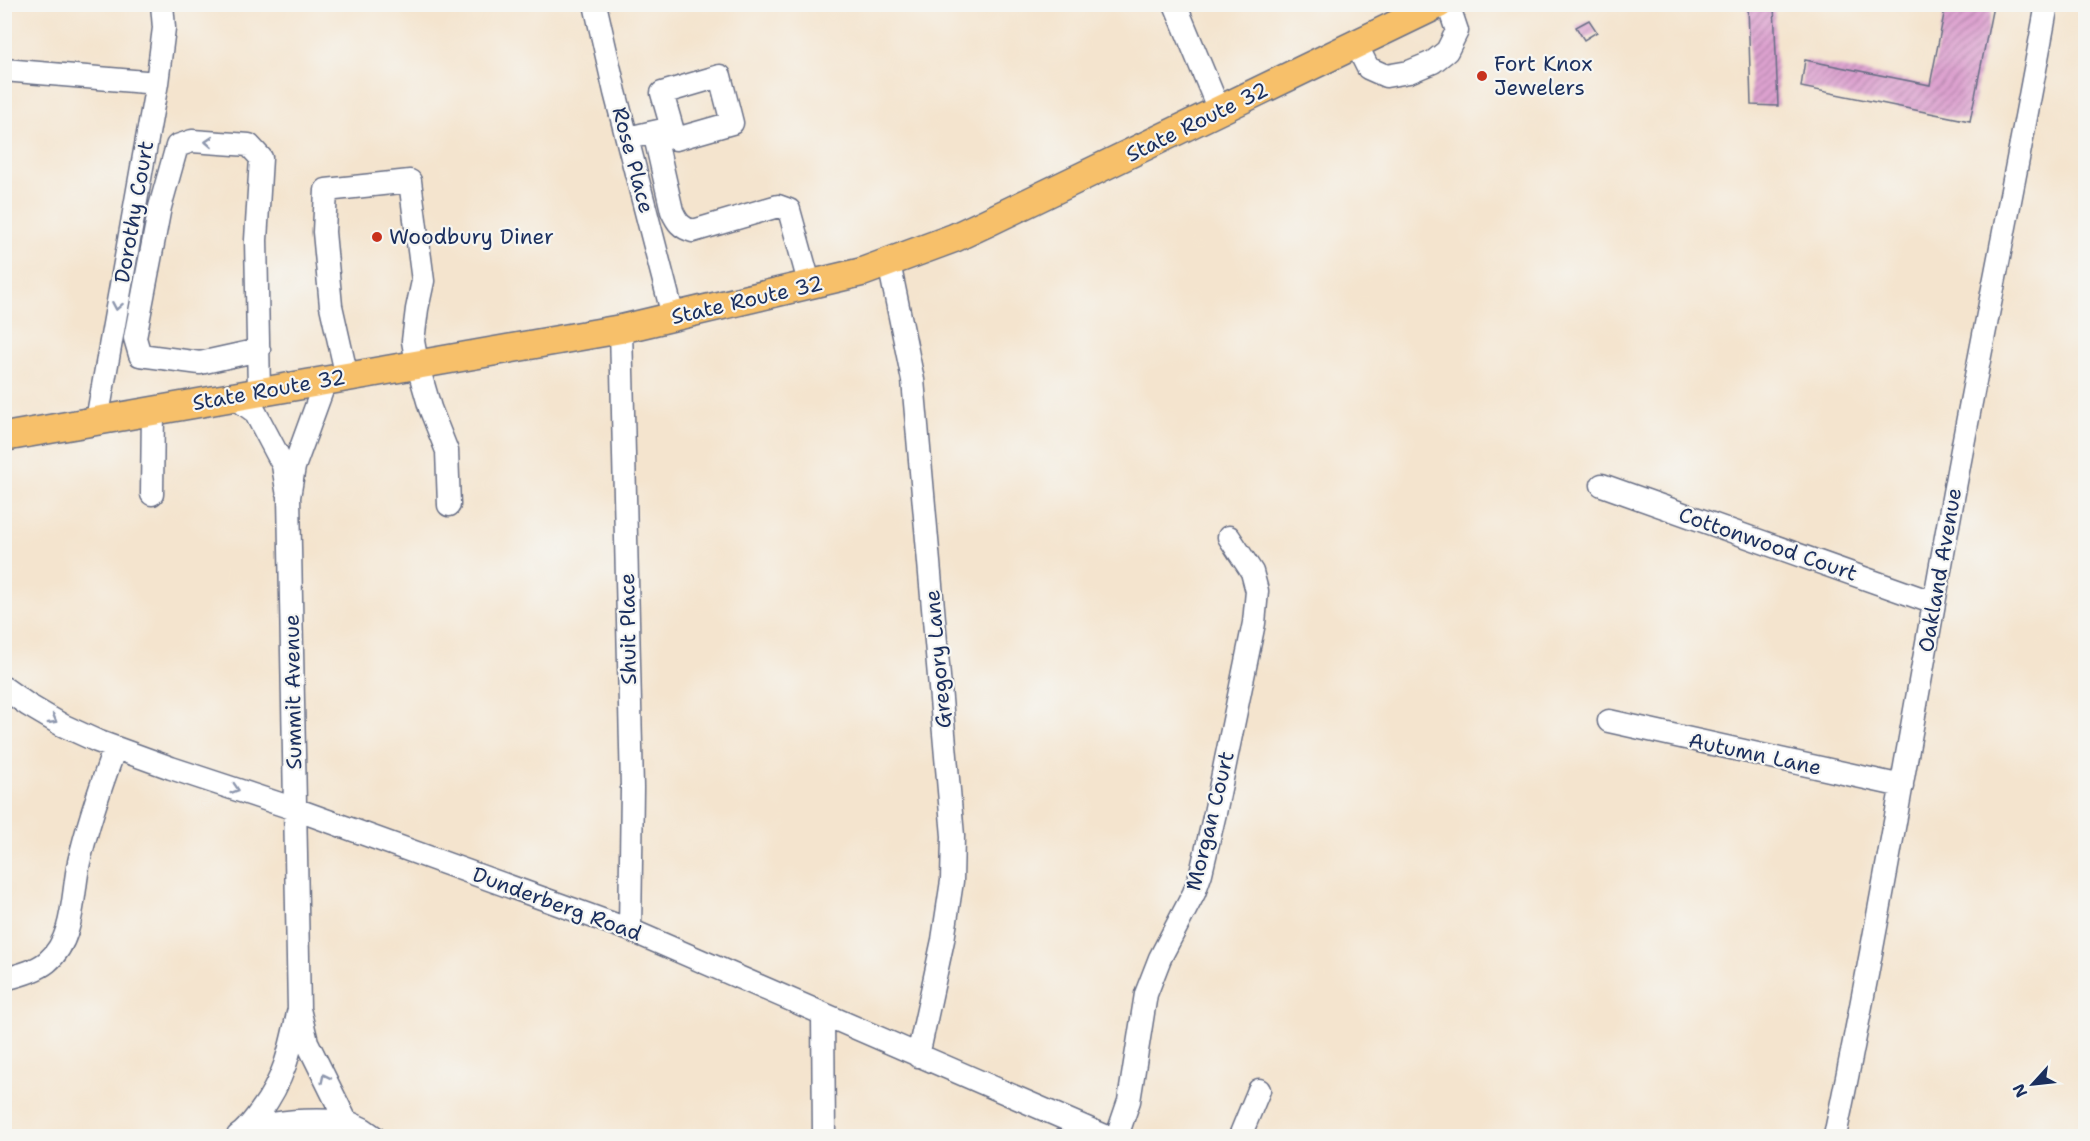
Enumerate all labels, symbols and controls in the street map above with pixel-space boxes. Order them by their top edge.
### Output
place label: Fort Knox Jewelers [1494,50,1592,102]
marker: Fort Knox Jewelers [1475,69,1489,83]
street label: State Route 32 [1121,75,1273,169]
street label: Rose Place [605,104,661,216]
one-way arrow [204,136,213,149]
street label: Dorothy Court [108,139,160,285]
place label: Woodbury Diner [389,223,554,251]
marker: Woodbury Diner [370,230,384,244]
street label: State Route 32 [668,269,826,331]
one-way arrow [111,301,124,311]
street label: State Route 32 [190,363,348,417]
street label: Oakland Avenue [1912,486,1968,654]
street label: Cottonwood Court [1675,500,1861,588]
street label: Shuit Place [613,573,643,685]
street label: Gregory Lane [918,589,958,729]
street label: Summit Avenue [278,614,308,770]
one-way arrow [47,713,57,724]
street label: Autumn Lane [1686,726,1824,782]
street label: Morgan Court [1179,748,1241,894]
one-way arrow [229,782,240,794]
street label: Dunderberg Road [469,860,645,948]
north arrow [2003,1054,2063,1114]
one-way arrow [320,1073,332,1084]
text: N [2008,1080,2032,1101]

